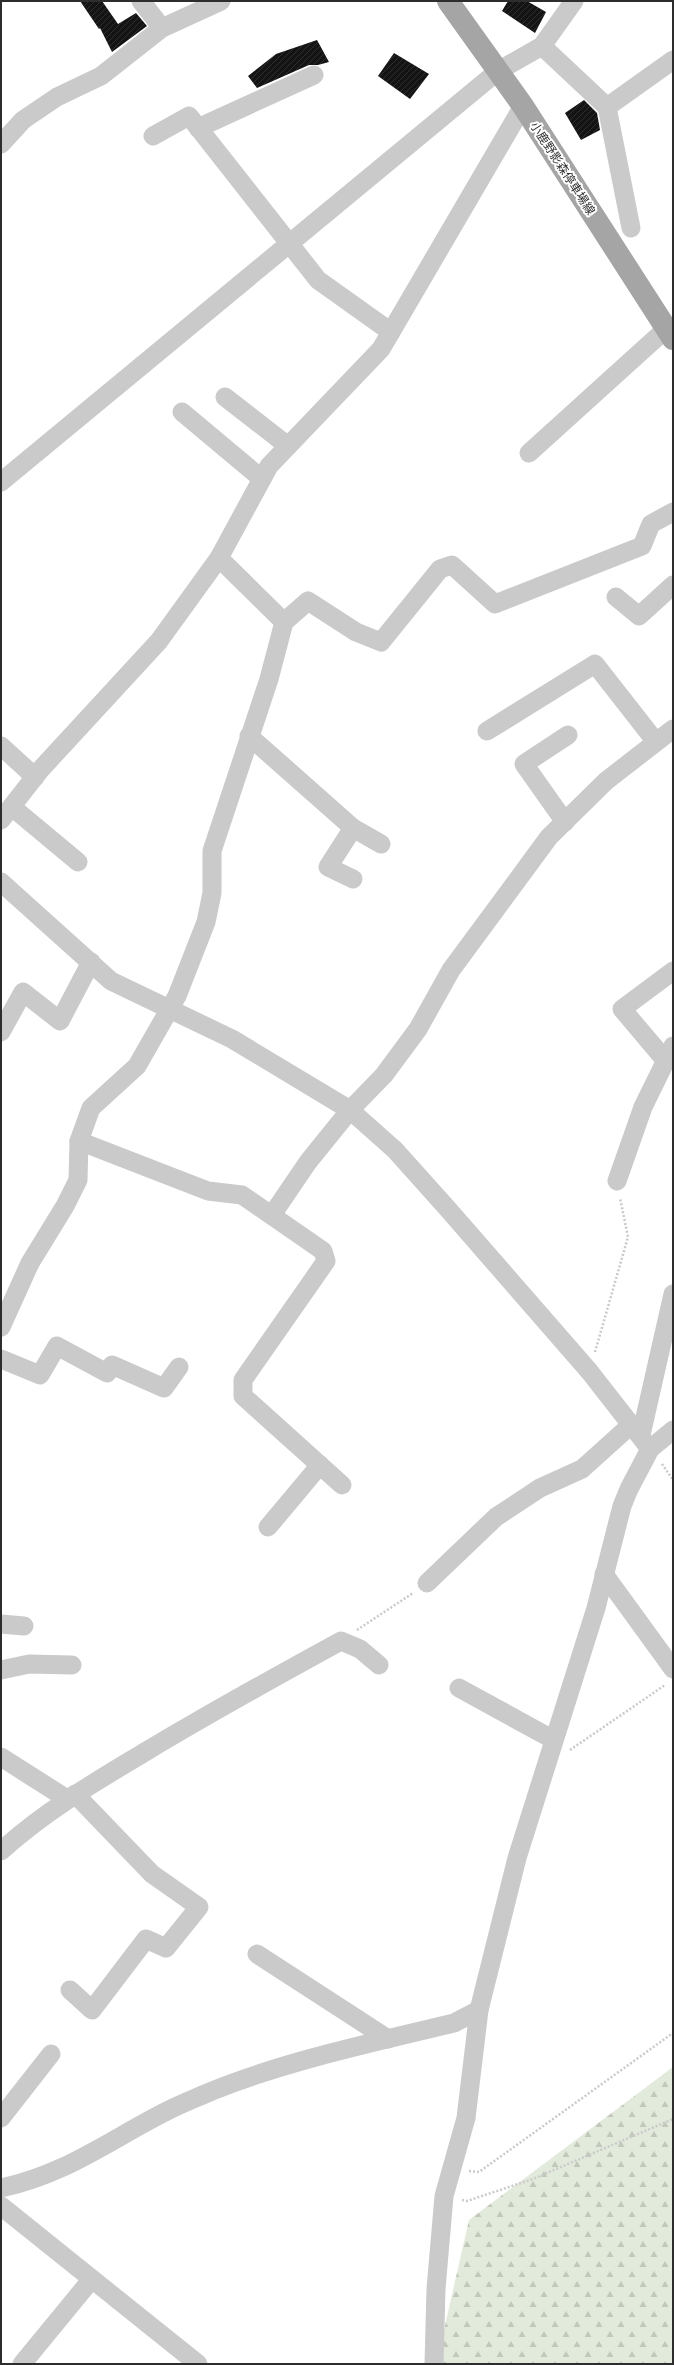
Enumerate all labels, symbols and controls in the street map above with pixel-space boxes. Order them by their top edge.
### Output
street label: 小鹿野影森停車場線 [526,118,600,218]

